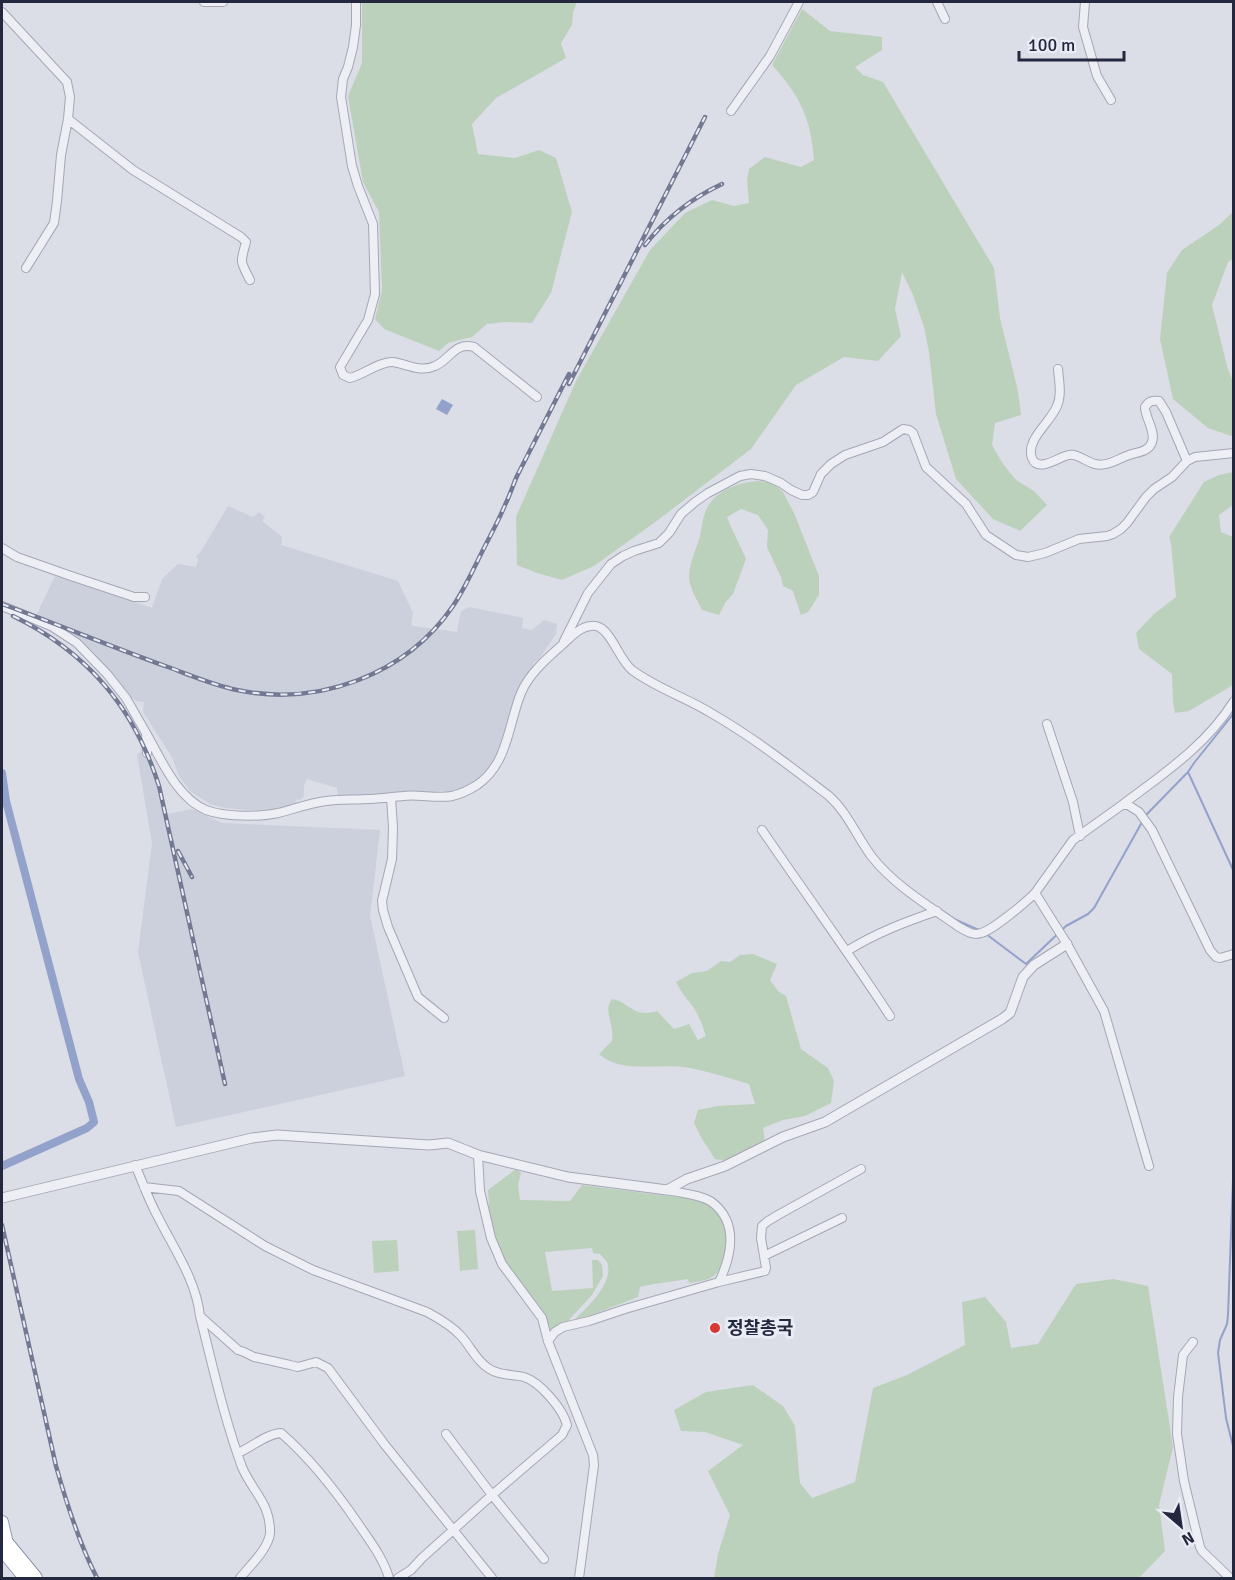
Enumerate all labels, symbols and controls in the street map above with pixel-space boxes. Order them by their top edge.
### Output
scale bar [1019,24,1124,62]
text: 100 m [1028,34,1075,56]
place label: 정찰총국 [727,1317,793,1339]
marker: 정찰총국 [708,1321,722,1335]
north arrow [1151,1496,1211,1556]
text: N [1178,1527,1198,1550]

